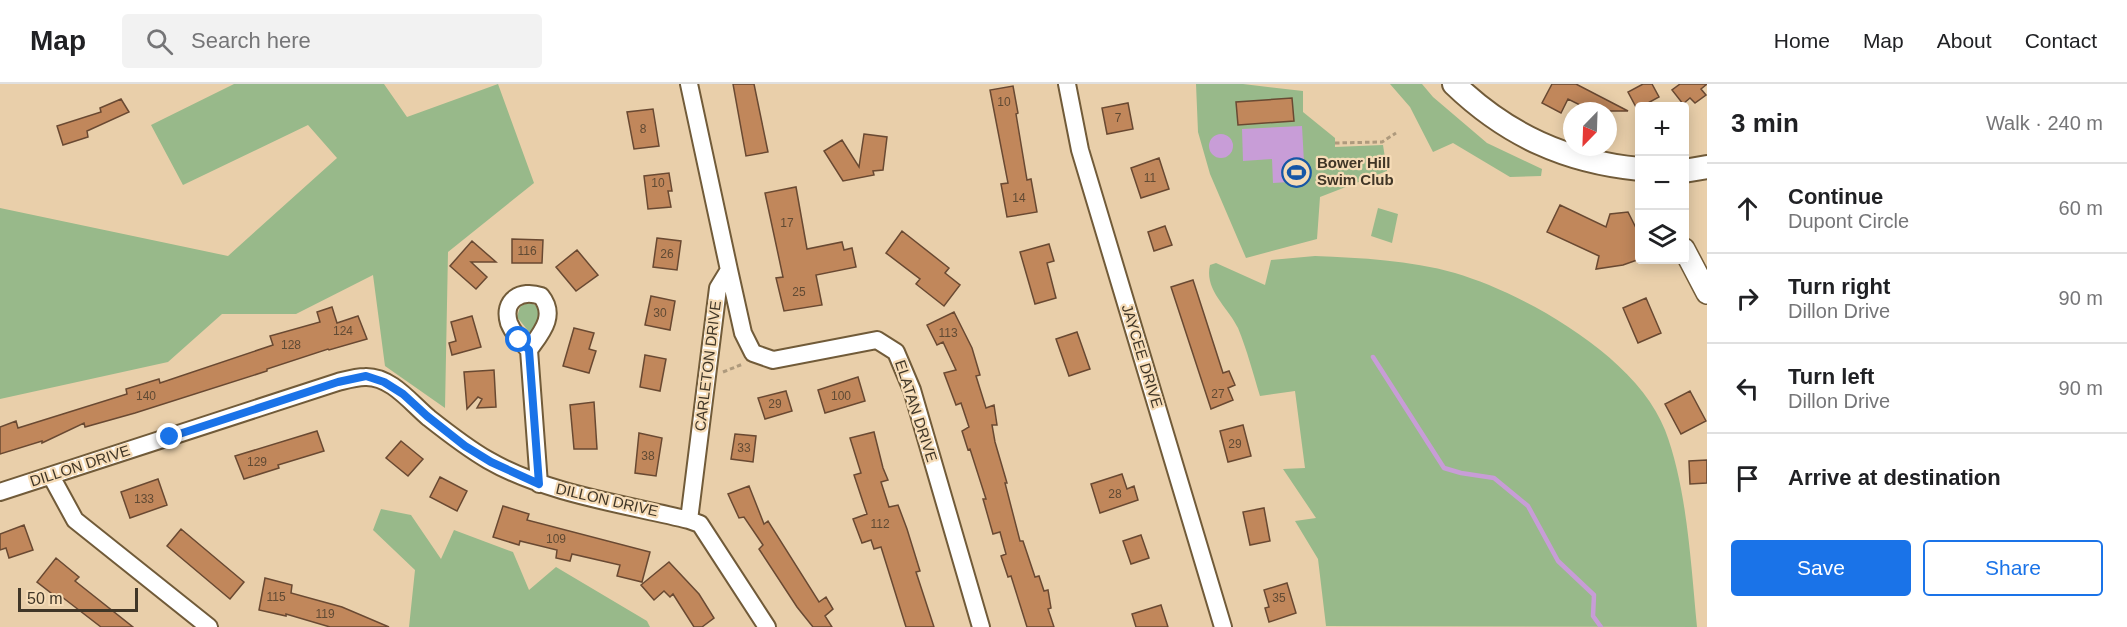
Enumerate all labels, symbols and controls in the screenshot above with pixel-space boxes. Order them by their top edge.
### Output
search box [122,14,542,68]
text: Map [30,25,86,56]
icon: search [143,25,176,58]
text: Search here [191,28,311,53]
text: Home [1774,29,1830,52]
text: Map [1863,29,1904,52]
text: About [1937,29,1992,52]
text: Contact [2025,29,2097,52]
house number: 10 [997,95,1011,109]
north arrow [1563,102,1617,156]
map controls [1635,102,1689,264]
button: + [1635,102,1689,156]
text: 3 min [1731,108,1799,138]
house number: 7 [1115,111,1122,125]
text: Walk · 240 m [1986,112,2103,134]
house number: 8 [640,122,647,136]
place label: Bower Hill Swim Club [1317,154,1394,188]
sports icon: Bower Hill Swim Club [1280,156,1312,188]
button: − [1635,156,1689,210]
house number: 11 [1144,171,1157,185]
house number: 10 [651,176,665,190]
text: Continue [1788,184,1883,209]
house number: 14 [1012,191,1026,205]
icon: ahead [1731,192,1764,225]
text: 60 m [2059,197,2103,219]
button: layers [1635,210,1689,264]
text: Dupont Circle [1788,210,1909,232]
house number: 17 [780,216,794,230]
house number: 116 [517,244,537,258]
house number: 26 [660,247,674,261]
text: Turn right [1788,274,1890,299]
icon: right [1731,282,1764,315]
house number: 25 [792,285,806,299]
text: 90 m [2059,287,2103,309]
street label: CARLETON DRIVE [691,300,724,432]
text: Dillon Drive [1788,300,1890,322]
street label: JAYCEE DRIVE [1119,302,1166,410]
house number: 30 [653,306,667,320]
house number: 124 [333,324,353,338]
route start [505,326,531,352]
house number: 113 [938,326,958,340]
house number: 128 [281,338,301,352]
street label: ELATAN DRIVE [892,358,941,464]
text: Turn left [1788,364,1874,389]
icon: left [1731,372,1764,405]
text: 90 m [2059,377,2103,399]
house number: 27 [1211,387,1225,401]
house number: 140 [136,389,156,403]
house number: 100 [831,389,851,403]
text: Dillon Drive [1788,390,1890,412]
house number: 29 [768,397,782,411]
route end [156,423,182,449]
house number: 29 [1228,437,1242,451]
street label: DILLON DRIVE [28,441,132,490]
house number: 33 [737,441,751,455]
house number: 38 [641,449,655,463]
house number: 129 [247,455,267,469]
icon: arrive [1731,462,1764,495]
text: Arrive at destination [1788,465,2001,490]
street label: DILLON DRIVE [554,480,660,520]
house number: 28 [1108,487,1122,501]
house number: 133 [134,492,154,506]
house number: 112 [870,517,890,531]
house number: 109 [546,532,566,546]
button: Save [1731,540,1911,596]
button: Share [1923,540,2103,596]
scale bar [18,585,138,612]
text: 50 m [27,590,63,607]
house number: 115 [266,590,286,604]
house number: 35 [1272,591,1286,605]
house number: 119 [315,607,335,621]

